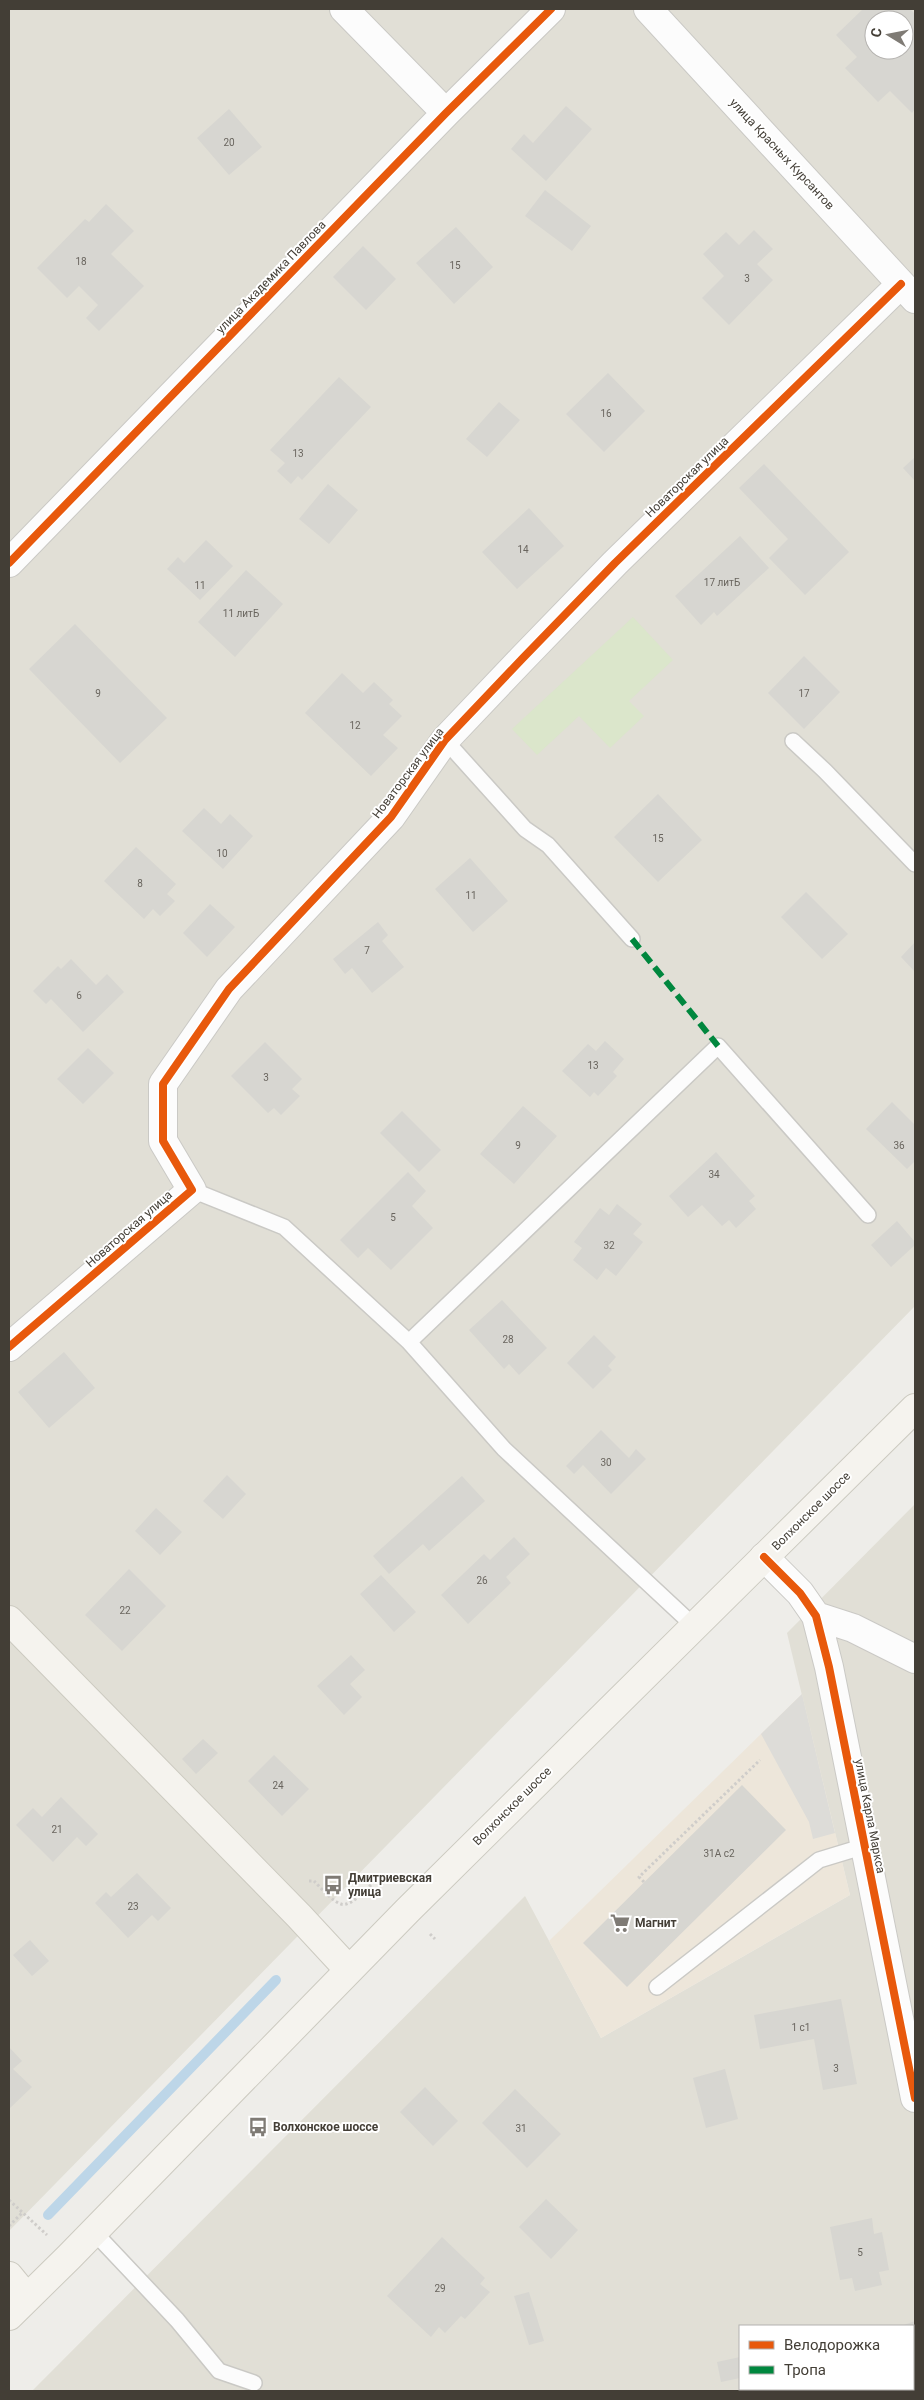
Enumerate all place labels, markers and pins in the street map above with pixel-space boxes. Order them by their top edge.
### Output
place label: Дмитриевская улица [348,1871,432,1899]
bus stop icon: Дмитриевская улица [322,1874,344,1896]
supermarket icon: Магнит [609,1912,631,1934]
place label: Магнит [635,1916,677,1930]
bus stop icon: Волхонское шоссе [247,2116,269,2138]
place label: Волхонское шоссе [273,2120,379,2134]

